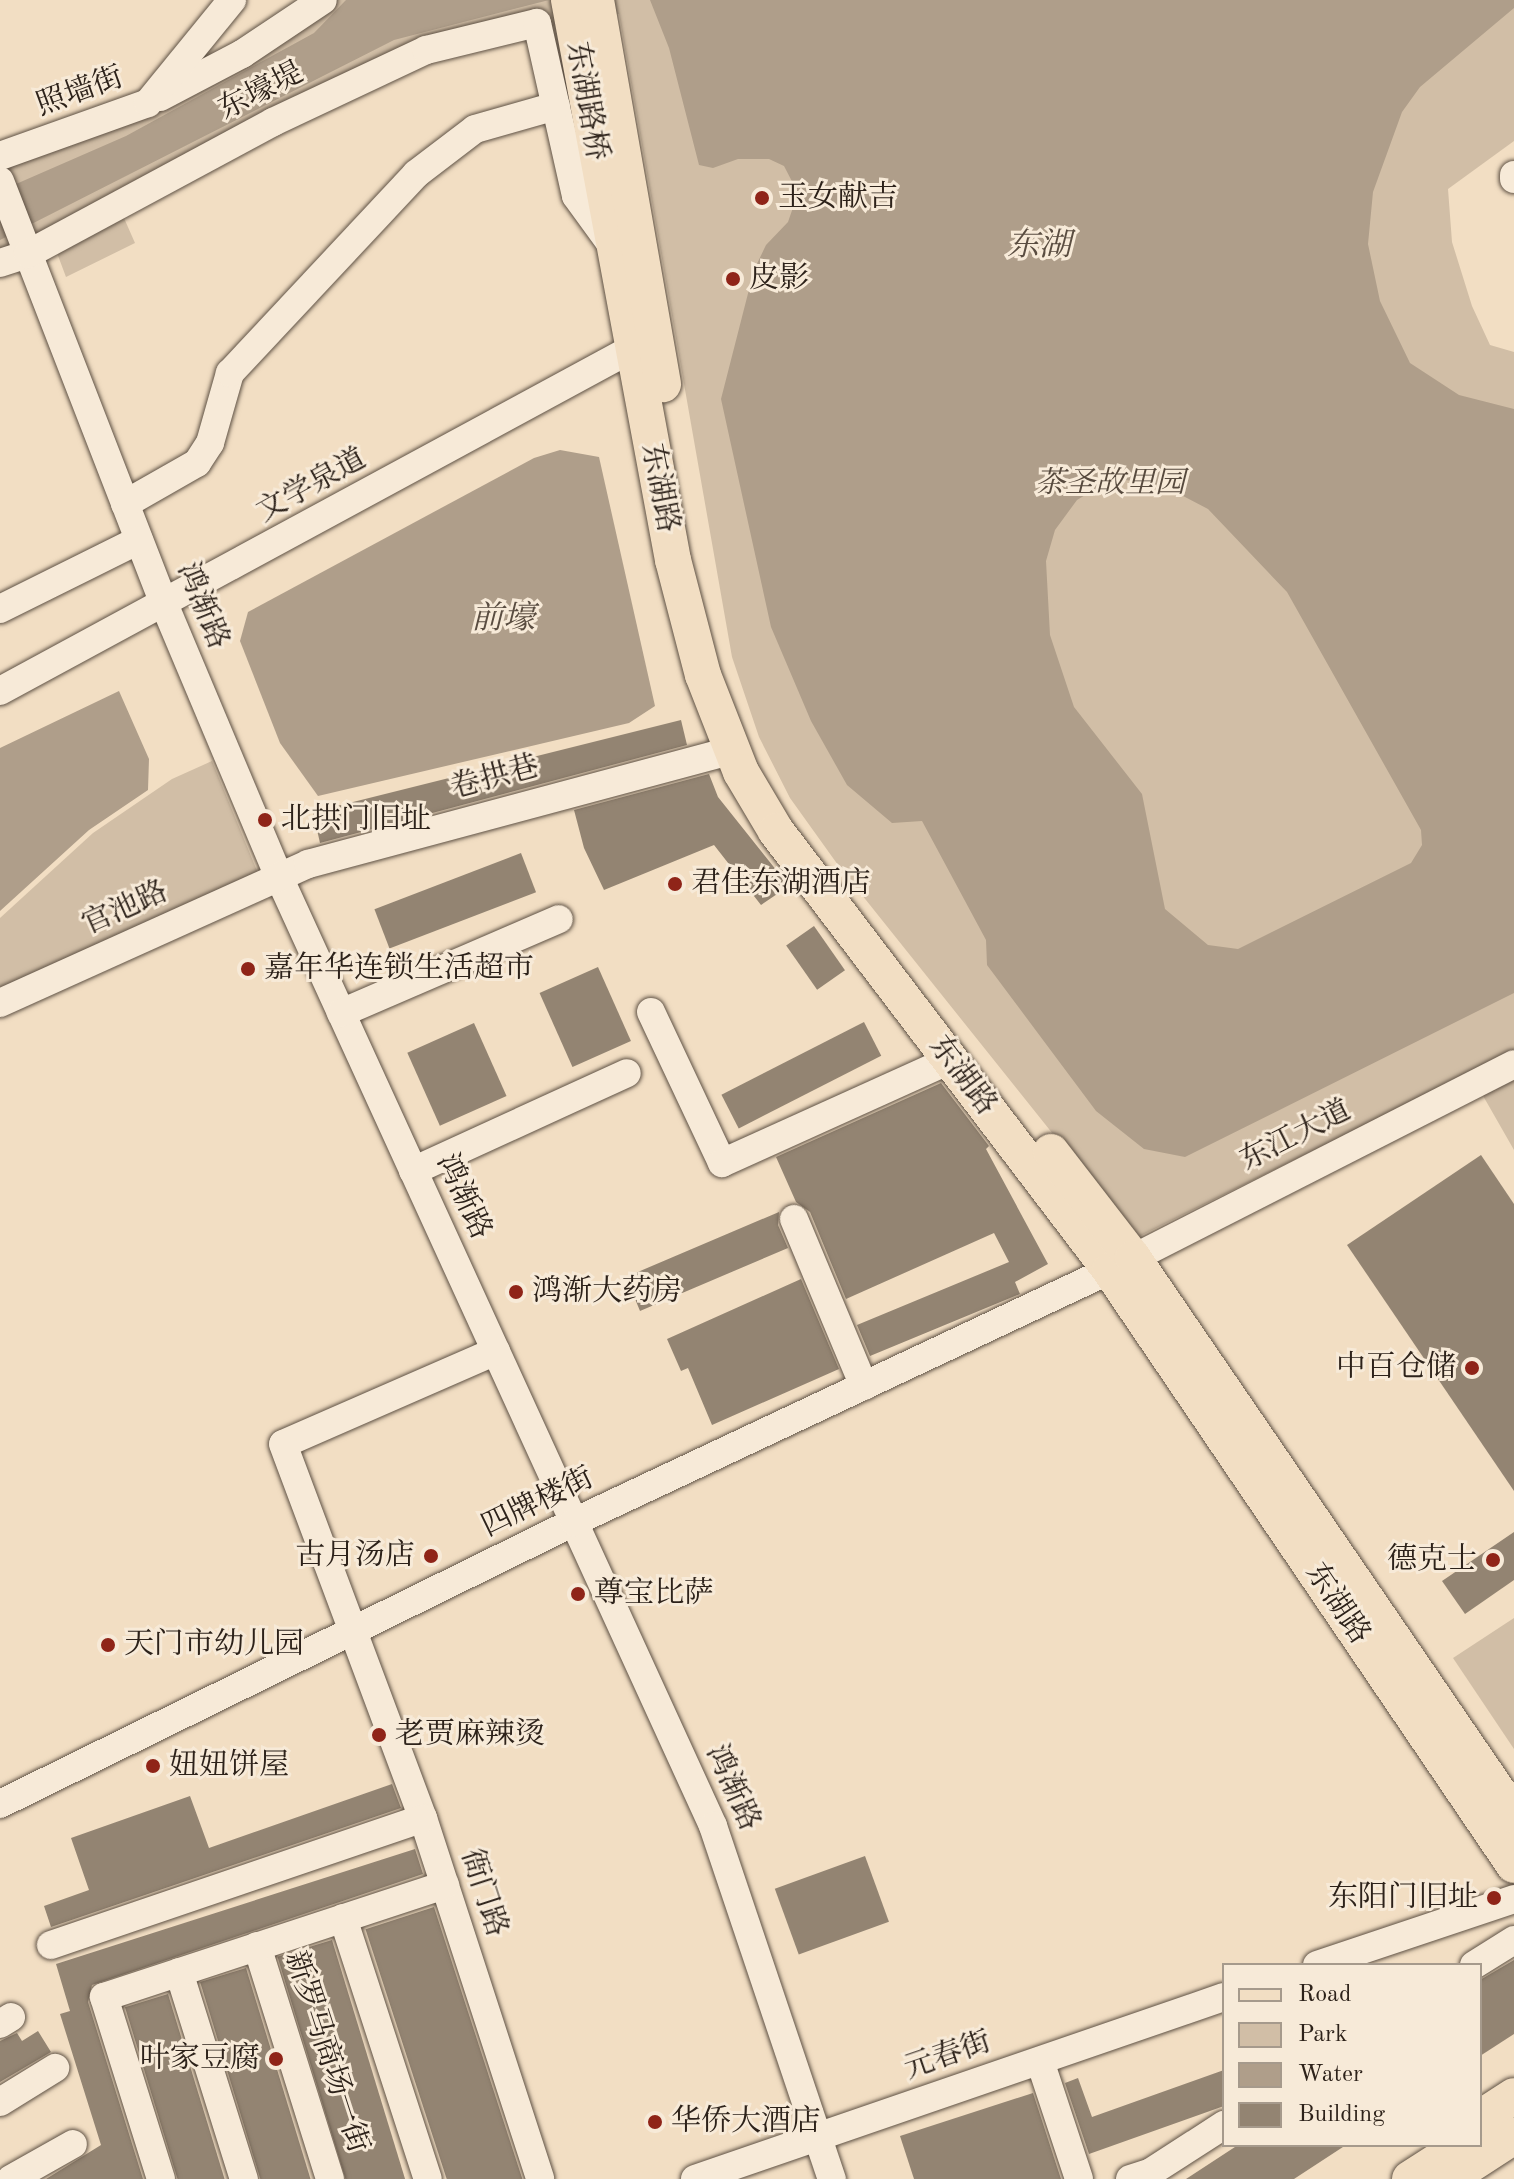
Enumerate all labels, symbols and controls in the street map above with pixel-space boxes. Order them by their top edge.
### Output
street label: 东湖路桥 [558,39,614,163]
street label: 东壕堤 [213,56,309,128]
street label: 照墙街 [32,60,128,124]
place label: 玉女献吉 [778,180,898,216]
marker: 玉女献吉 [753,189,771,207]
water label: 东湖 [1007,228,1071,266]
place label: 皮影 [749,261,809,297]
marker: 皮影 [724,270,742,288]
street label: 东湖路 [633,440,685,536]
street label: 文学泉道 [251,441,373,531]
park label: 茶圣故里园 [1035,466,1185,502]
street label: 鸿渐路 [168,558,236,654]
water label: 前壕 [471,601,535,639]
street label: 卷拱巷 [447,749,543,807]
place label: 北拱门旧址 [281,802,431,838]
marker: 北拱门旧址 [256,811,274,829]
place label: 君佳东湖酒店 [691,866,871,902]
street label: 官池路 [77,874,173,944]
marker: 君佳东湖酒店 [666,875,684,893]
place label: 嘉年华连锁生活超市 [264,951,534,987]
marker: 嘉年华连锁生活超市 [239,960,257,978]
street label: 东湖路 [921,1029,1003,1123]
street label: 东江大道 [1234,1093,1358,1179]
street label: 鸿渐路 [428,1149,498,1245]
place label: 鸿渐大药房 [532,1274,682,1310]
marker: 鸿渐大药房 [507,1283,525,1301]
place label: 中百仓储 [1336,1350,1456,1386]
marker: 中百仓储 [1463,1359,1481,1377]
street label: 四牌楼街 [476,1461,600,1545]
place label: 古月汤店 [295,1538,415,1574]
place label: 德克士 [1387,1542,1477,1578]
marker: 古月汤店 [422,1547,440,1565]
marker: 德克士 [1484,1551,1502,1569]
street label: 东湖路 [1297,1557,1377,1651]
place label: 尊宝比萨 [594,1576,714,1612]
marker: 尊宝比萨 [569,1585,587,1603]
place label: 天门市幼儿园 [124,1627,304,1663]
marker: 天门市幼儿园 [99,1636,117,1654]
place label: 老贾麻辣烫 [395,1717,545,1753]
marker: 老贾麻辣烫 [370,1726,388,1744]
street label: 鸿渐路 [697,1740,767,1836]
place label: 妞妞饼屋 [169,1748,289,1784]
marker: 妞妞饼屋 [144,1757,162,1775]
street label: 衙门路 [452,1845,514,1941]
place label: 东阳门旧址 [1328,1880,1478,1916]
marker: 东阳门旧址 [1485,1889,1503,1907]
street label: 新罗马商场一街 [276,1947,376,2157]
legend [1222,1963,1482,2147]
text: Road [1298,1983,1351,2007]
text: Park [1298,2023,1347,2047]
street label: 元春街 [900,2024,996,2088]
place label: 叶家豆腐 [140,2041,260,2077]
marker: 叶家豆腐 [267,2050,285,2068]
text: Water [1298,2063,1363,2087]
text: Building [1298,2103,1385,2127]
place label: 华侨大酒店 [671,2104,821,2140]
marker: 华侨大酒店 [646,2113,664,2131]

